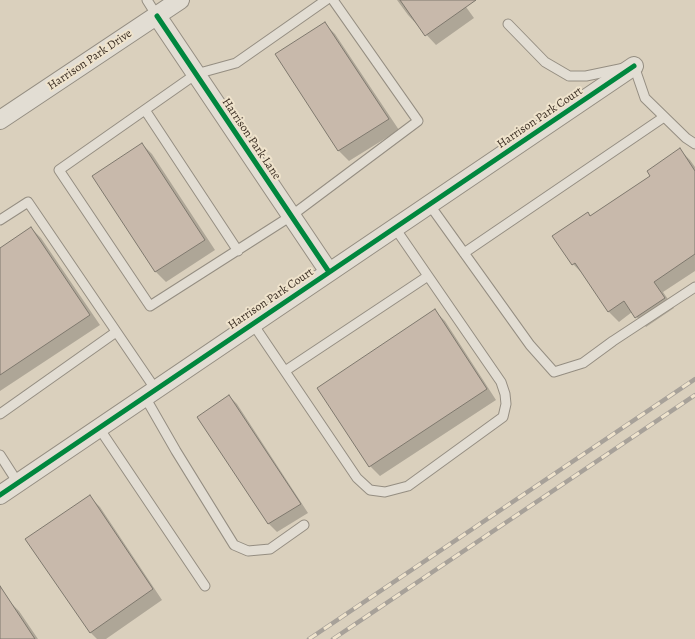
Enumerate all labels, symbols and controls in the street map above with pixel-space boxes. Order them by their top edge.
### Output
street label: Harrison Park Drive [45,26,135,94]
street label: Harrison Park Court [495,84,585,152]
street label: Harrison Park Lane [218,95,284,183]
street label: Harrison Park Court [226,265,316,333]

